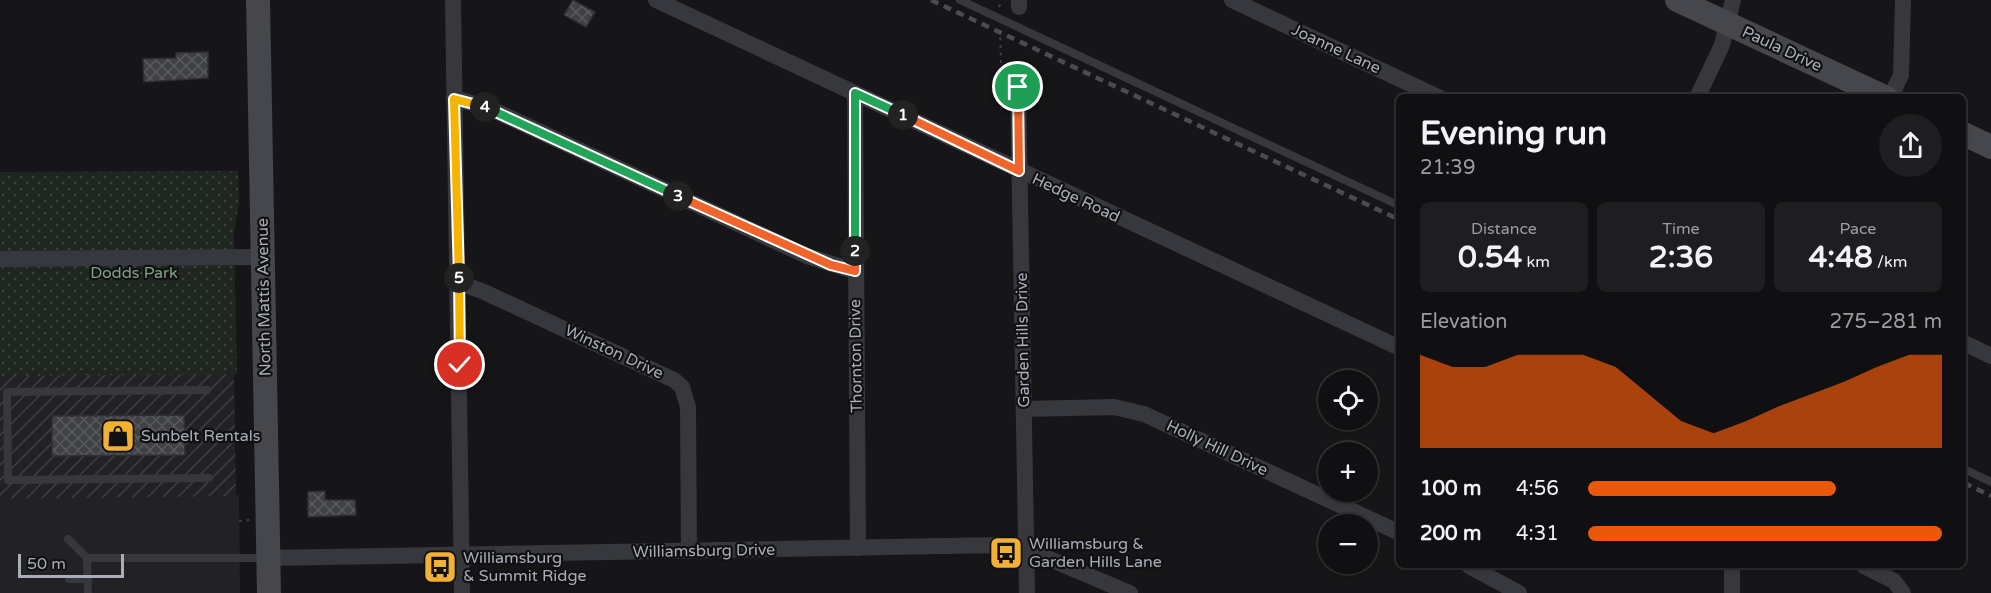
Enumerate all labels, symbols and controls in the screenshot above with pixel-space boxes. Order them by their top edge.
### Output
street label: Joanne Lane [1288,20,1384,78]
street label: Paula Drive [1739,22,1825,76]
pin [992,61,1043,112]
icon: arrive [1001,70,1034,103]
pin: 4 [470,92,500,122]
text: 4 [480,97,490,117]
pin: 1 [888,100,918,130]
text: 1 [898,105,908,125]
text: Evening run [1420,114,1607,153]
button: share [1879,114,1942,177]
text: 21:39 [1420,156,1475,180]
street label: Hedge Road [1029,169,1123,227]
pin: 3 [663,181,693,211]
text: 3 [673,186,683,206]
street label: North Mattis Avenue [253,218,275,376]
text: Distance [1471,219,1537,239]
text: Time [1662,219,1700,239]
text: Pace [1840,219,1876,239]
pin: 2 [840,236,870,266]
text: 0.54 [1458,239,1522,276]
text: 2:36 [1649,239,1713,276]
text: 4:48 [1809,239,1873,276]
text: 2 [850,241,860,261]
text: km [1522,252,1550,272]
text: /km [1873,252,1907,272]
park label: Dodds Park [90,263,178,283]
pin: 5 [444,263,474,293]
text: 5 [454,268,464,288]
street label: Garden Hills Drive [1012,272,1034,408]
street label: Thornton Drive [845,299,867,413]
text: Elevation [1420,310,1507,334]
text: 275–281 m [1829,310,1942,334]
street label: Winston Drive [562,320,666,384]
pin [434,339,485,390]
icon: check [443,348,476,381]
map controls [1318,370,1378,574]
button: locate [1318,370,1378,430]
street label: Holly Hill Drive [1163,416,1271,480]
shop icon: Sunbelt Rentals [100,418,136,454]
place label: Sunbelt Rentals [141,426,260,446]
button: + [1318,442,1378,502]
text: 100 m [1420,477,1481,501]
text: 4:56 [1516,477,1559,501]
button: − [1318,514,1378,574]
text: 200 m [1420,522,1481,546]
text: 4:31 [1516,522,1559,546]
place label: Williamsburg & Garden Hills Lane [1029,534,1162,572]
bus stop icon: Williamsburg & Garden Hills Lane [988,535,1024,571]
street label: Williamsburg Drive [632,540,776,562]
place label: Williamsburg & Summit Ridge [463,548,587,586]
bus stop icon: Williamsburg & Summit Ridge [422,549,458,585]
scale bar [18,551,124,578]
text: 50 m [27,554,66,574]

